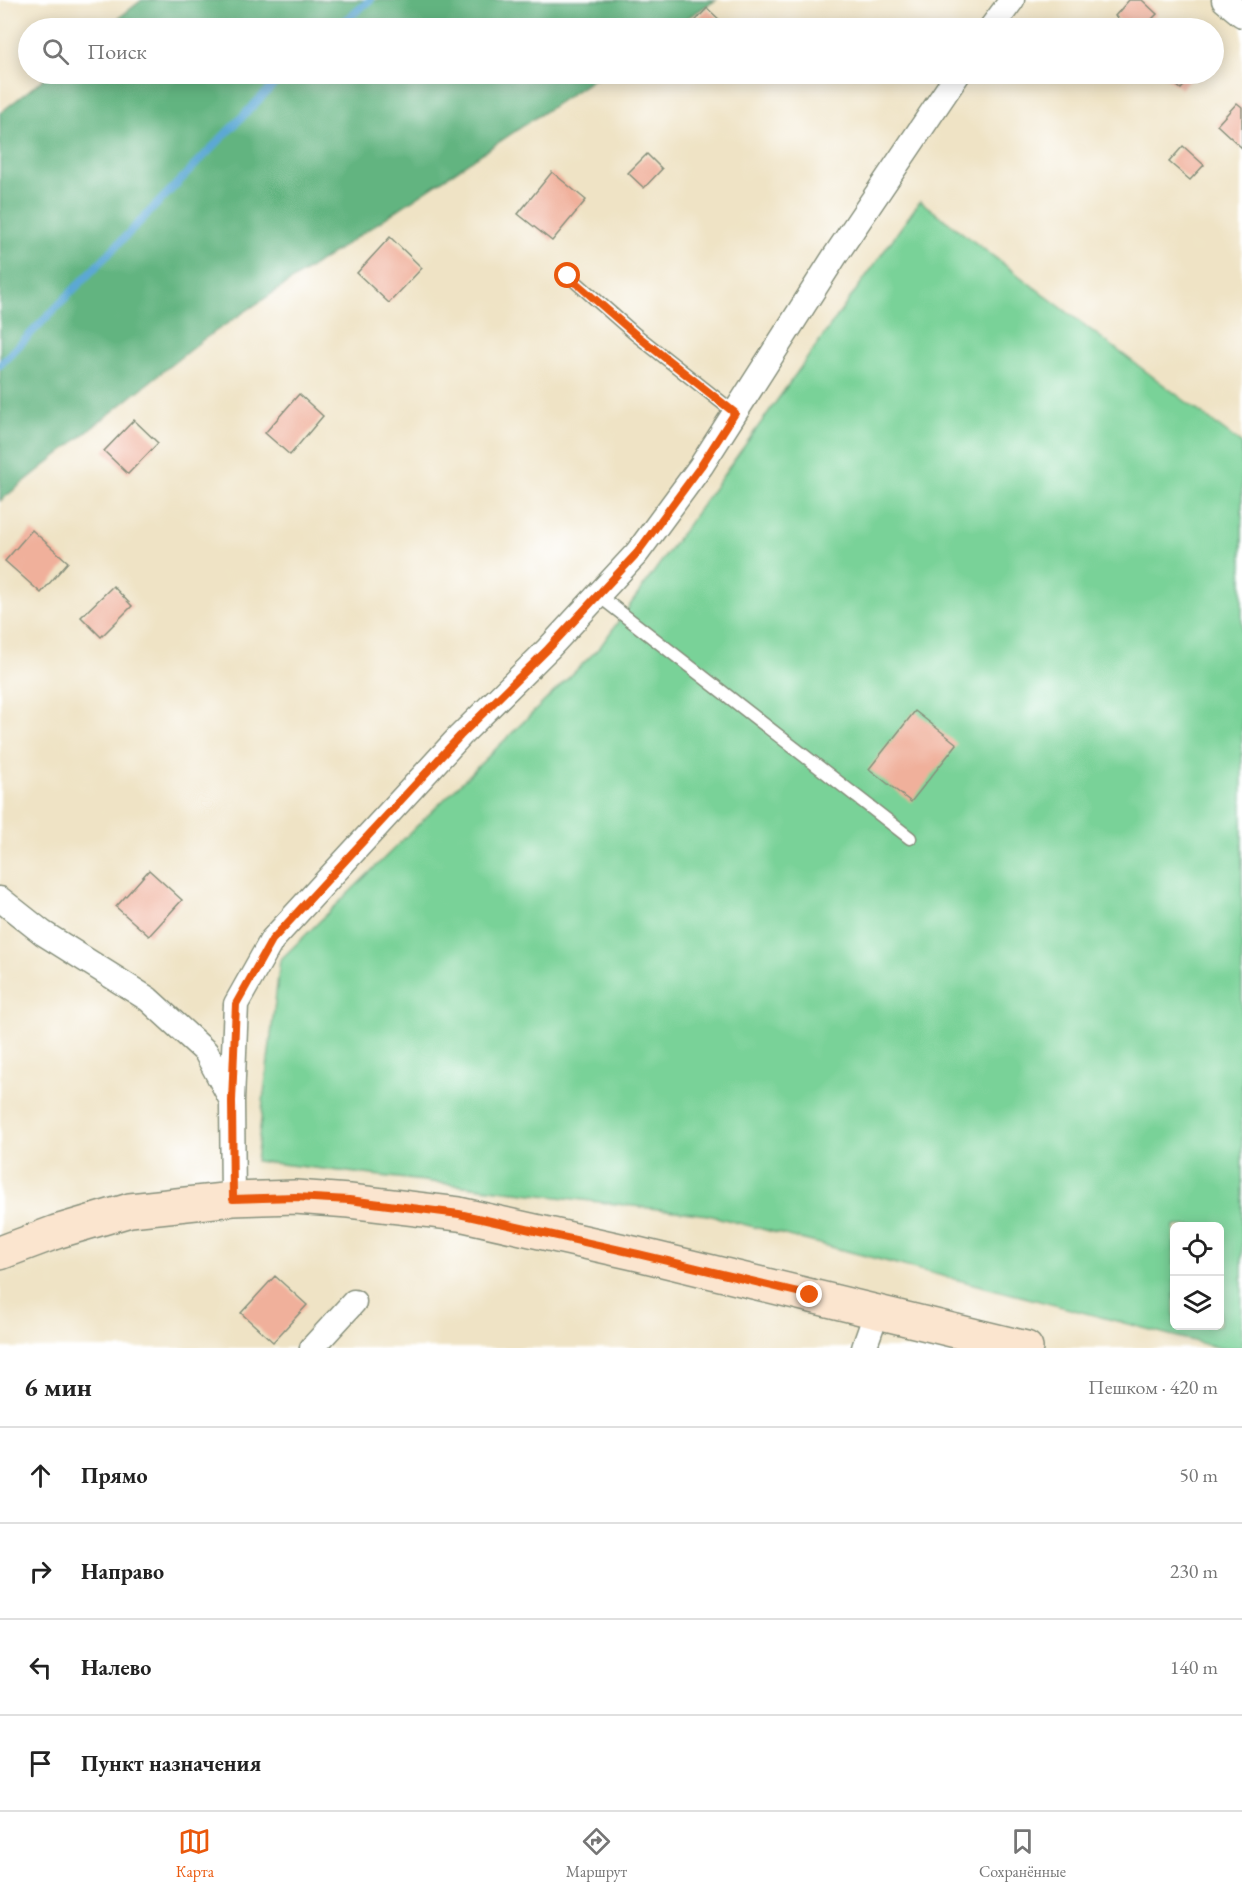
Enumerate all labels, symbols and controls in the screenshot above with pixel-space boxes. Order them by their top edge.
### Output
search box [18,18,1224,84]
icon: search [39,35,72,68]
text: Поиск [87,37,147,66]
route start [554,262,580,288]
map controls [1170,1222,1224,1330]
button: locate [1170,1222,1224,1276]
button: layers [1170,1276,1224,1330]
route end [796,1281,822,1307]
text: 6 мин [24,1370,92,1404]
text: Пешком · 420 m [1088,1374,1218,1400]
icon: ahead [24,1459,57,1492]
text: Прямо [81,1461,148,1490]
text: 50 m [1179,1462,1218,1488]
icon: right [24,1555,57,1588]
text: Направо [81,1557,164,1586]
text: 230 m [1170,1558,1218,1584]
icon: left [24,1651,57,1684]
text: Налево [81,1653,151,1682]
text: 140 m [1170,1654,1218,1680]
icon: arrive [24,1747,57,1780]
text: Пункт назначения [81,1749,261,1778]
tab: Карта [176,1825,214,1882]
tab: Маршрут [566,1825,627,1882]
tab: Сохранённые [979,1825,1066,1882]

